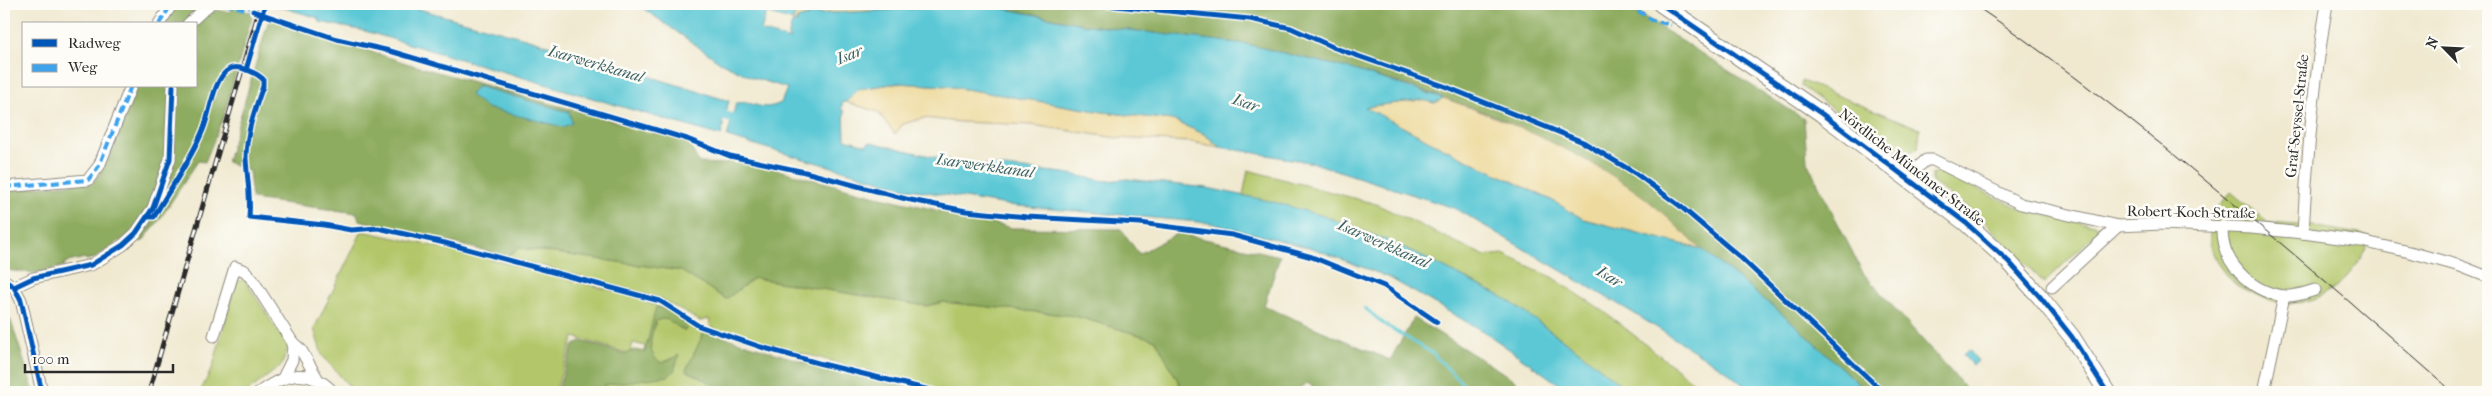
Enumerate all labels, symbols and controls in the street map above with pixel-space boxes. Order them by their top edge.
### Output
legend [22,22,198,88]
north arrow [2420,22,2470,72]
text: Radweg [68,34,121,52]
text: N [2423,34,2443,51]
water label: Isar [832,40,867,69]
water label: Isarwerkkanal [545,41,648,87]
street label: Graf-Seyssel-Straße [2282,53,2313,179]
text: Weg [67,58,98,76]
water label: Isar [1229,89,1263,116]
street label: Nördliche Münchner Straße [1835,104,1989,230]
water label: Isarwerkkanal [934,149,1037,182]
street label: Robert-Koch-Straße [2127,202,2256,222]
water label: Isarwerkkanal [1334,214,1434,273]
water label: Isar [1593,261,1628,293]
scale bar [25,341,172,373]
text: 100 m [32,350,70,368]

